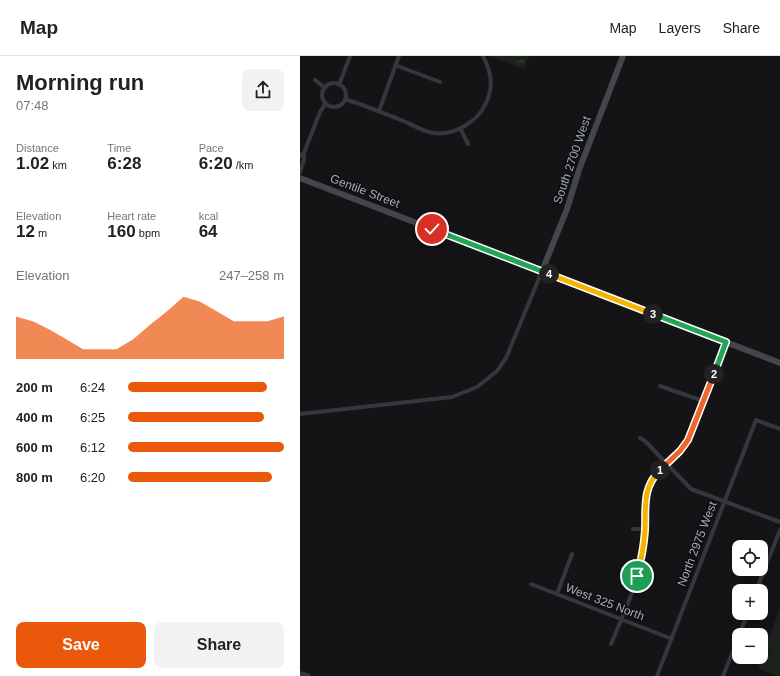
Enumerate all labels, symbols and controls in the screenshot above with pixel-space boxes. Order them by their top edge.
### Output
text: Map [20,17,58,38]
text: Map [609,20,637,36]
text: Layers [659,20,701,36]
text: Share [723,20,760,36]
button: share [242,69,284,111]
text: Morning run [16,70,144,95]
text: 07:48 [16,98,49,113]
street label: South 2700 West [550,114,594,206]
text: Distance [16,142,59,154]
text: Time [107,142,131,154]
text: Pace [199,142,224,154]
text: 1.02 [16,154,49,173]
text: 6:28 [107,154,141,173]
text: 6:20 [199,154,233,173]
text: km [49,159,67,171]
text: /km [233,159,253,171]
street label: Gentile Street [328,171,402,211]
text: Elevation [16,210,61,222]
text: Heart rate [107,210,156,222]
text: kcal [199,210,218,222]
pin [415,212,449,246]
icon: check [421,218,443,240]
text: 12 [16,222,35,241]
text: 160 [107,222,136,241]
text: 64 [199,222,218,241]
text: m [35,227,47,239]
text: bpm [136,227,160,239]
pin: 4 [539,264,559,284]
text: Elevation [16,268,69,283]
text: 247–258 m [219,268,284,283]
text: 4 [546,268,552,280]
pin: 3 [643,304,663,324]
text: 3 [650,308,656,320]
pin: 2 [704,364,724,384]
text: 2 [711,368,717,380]
text: 200 m [16,380,53,395]
text: 6:24 [80,380,105,395]
text: 400 m [16,410,53,425]
text: 6:25 [80,410,105,425]
text: 600 m [16,440,53,455]
text: 6:12 [80,440,105,455]
pin: 1 [650,460,670,480]
text: 1 [657,464,663,476]
text: 800 m [16,470,53,485]
text: 6:20 [80,470,105,485]
street label: North 2975 West [674,499,720,588]
map controls [732,540,768,664]
button: locate [732,540,768,576]
pin [620,559,654,593]
icon: arrive [626,565,648,587]
street label: West 325 North [564,581,646,623]
button: + [732,584,768,620]
button: Save [16,622,146,668]
button: Share [154,622,284,668]
button: − [732,628,768,664]

